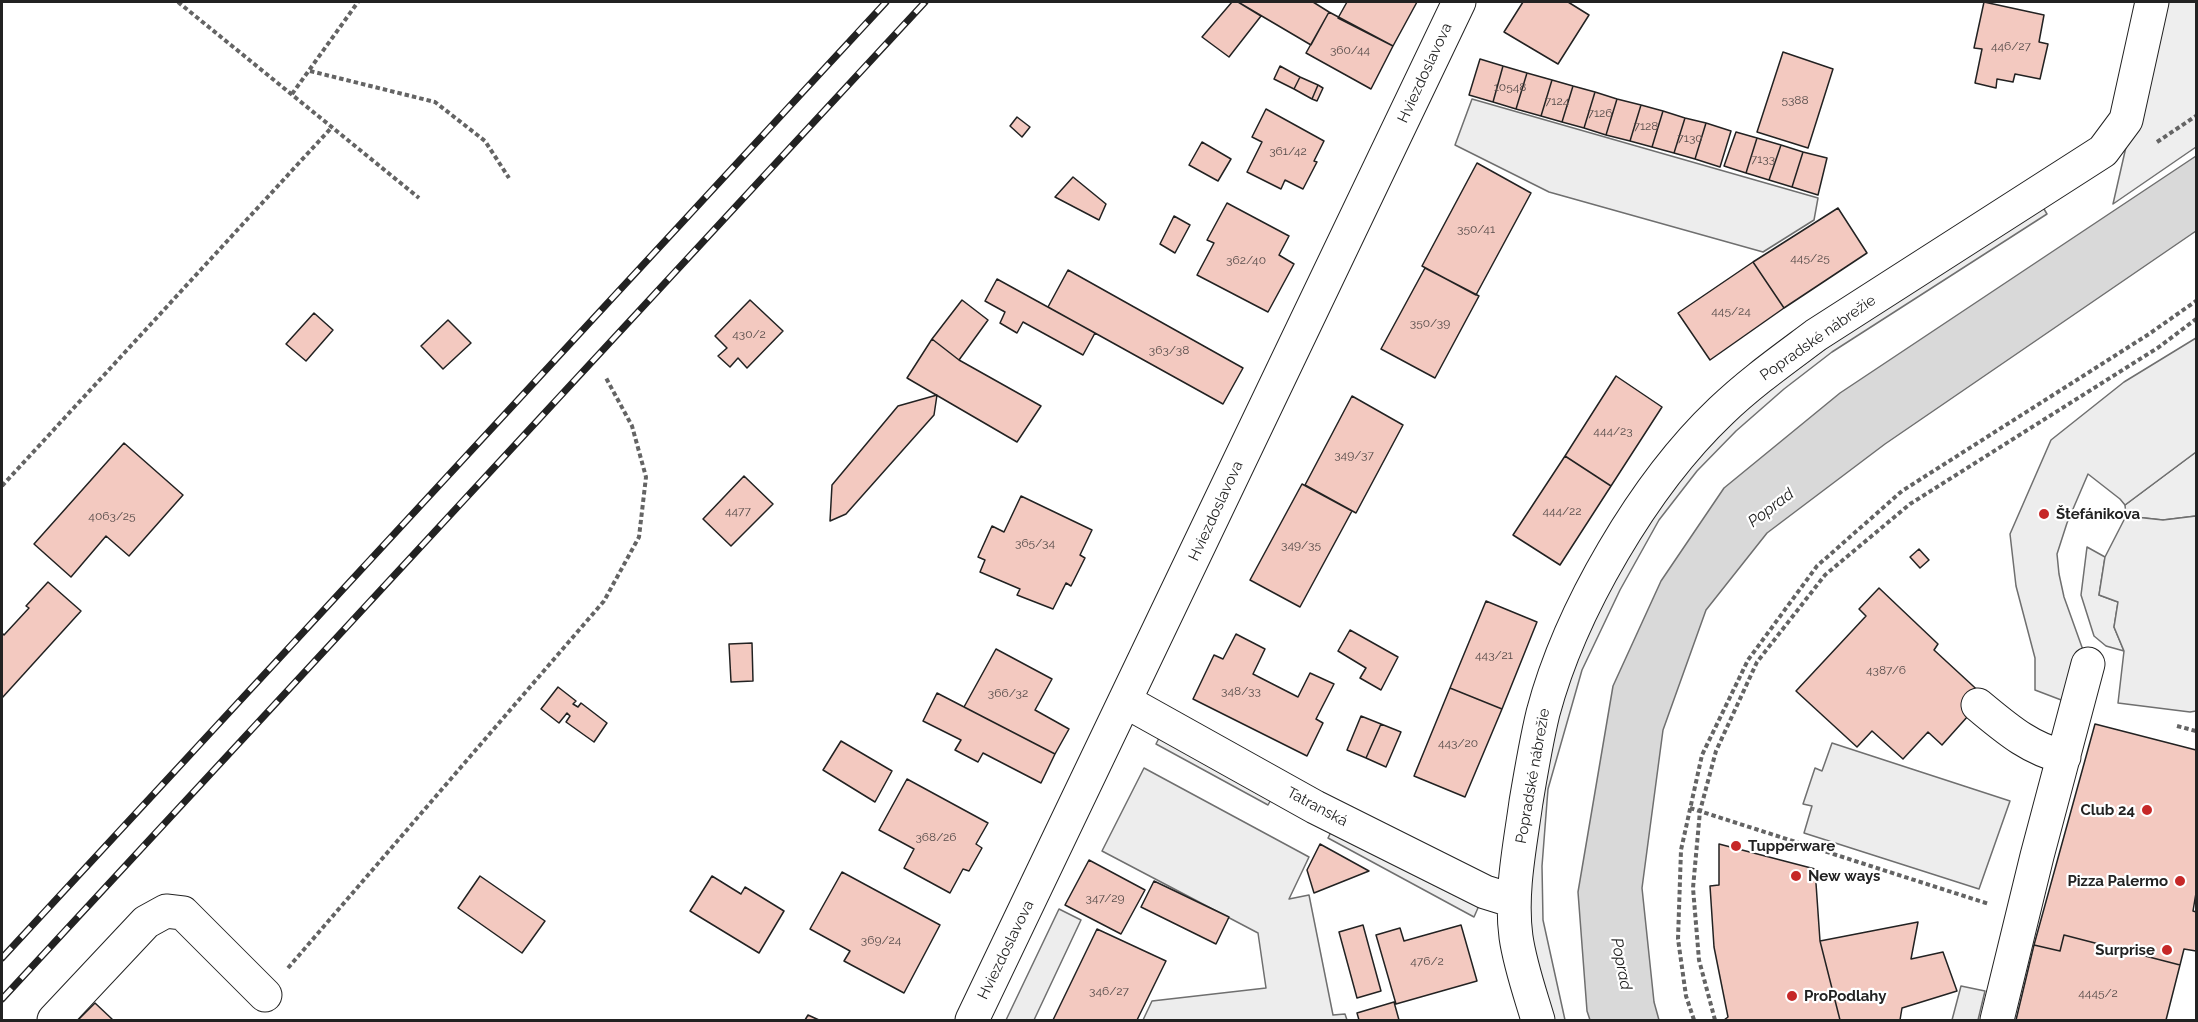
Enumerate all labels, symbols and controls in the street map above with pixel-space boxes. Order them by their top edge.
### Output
street label: Hviezdoslavova [1394,20,1456,126]
house number: 446/27 [1991,39,2031,53]
house number: 360/44 [1330,43,1370,57]
house number: 10548 [1494,80,1526,94]
house number: 5388 [1781,93,1809,107]
house number: 7124 [1545,94,1569,108]
house number: 7126 [1587,106,1613,120]
house number: 7128 [1634,119,1658,133]
house number: 7130 [1677,131,1703,145]
house number: 361/42 [1269,144,1307,158]
house number: 7133 [1751,152,1775,166]
house number: 350/41 [1457,222,1495,236]
house number: 445/25 [1790,251,1830,265]
house number: 362/40 [1226,253,1266,267]
street label: Popradské nábrežie [1757,291,1879,385]
house number: 445/24 [1711,304,1751,318]
house number: 350/39 [1410,316,1450,330]
house number: 430/2 [732,327,766,341]
house number: 363/38 [1149,343,1189,357]
house number: 444/23 [1593,424,1633,438]
house number: 349/37 [1334,448,1374,462]
street label: Hviezdoslavova [1185,458,1247,564]
water label: Poprad [1744,485,1798,531]
house number: 4477 [725,504,751,518]
house number: 444/22 [1542,504,1582,518]
place label: Štefánikova [2056,505,2140,523]
marker: Štefánikova [2037,507,2051,521]
house number: 4063/25 [88,509,136,523]
house number: 365/34 [1015,536,1055,550]
house number: 349/35 [1281,538,1321,552]
house number: 443/21 [1475,648,1513,662]
house number: 4387/6 [1866,663,1906,677]
house number: 348/33 [1221,684,1261,698]
house number: 366/32 [988,686,1028,700]
street label: Popradské nábrežie [1512,707,1554,845]
house number: 443/20 [1438,736,1478,750]
street label: Tatranská [1284,784,1350,830]
place label: Club 24 [2081,801,2135,819]
marker: Club 24 [2140,803,2154,817]
house number: 368/26 [915,830,957,844]
place label: Tupperware [1748,837,1835,855]
marker: Tupperware [1729,839,1743,853]
place label: New ways [1808,867,1880,885]
marker: New ways [1789,869,1803,883]
place label: Pizza Palermo [2067,872,2168,890]
marker: Pizza Palermo [2173,874,2187,888]
house number: 347/29 [1086,891,1124,905]
street label: Hviezdoslavova [974,897,1038,1003]
house number: 369/24 [861,933,901,947]
water label: Poprad [1607,936,1635,992]
place label: Surprise [2095,941,2155,959]
marker: Surprise [2160,943,2174,957]
house number: 476/2 [1410,954,1444,968]
house number: 346/27 [1089,984,1129,998]
house number: 4445/2 [2078,986,2118,1000]
place label: ProPodlahy [1804,987,1886,1005]
marker: ProPodlahy [1785,989,1799,1003]

